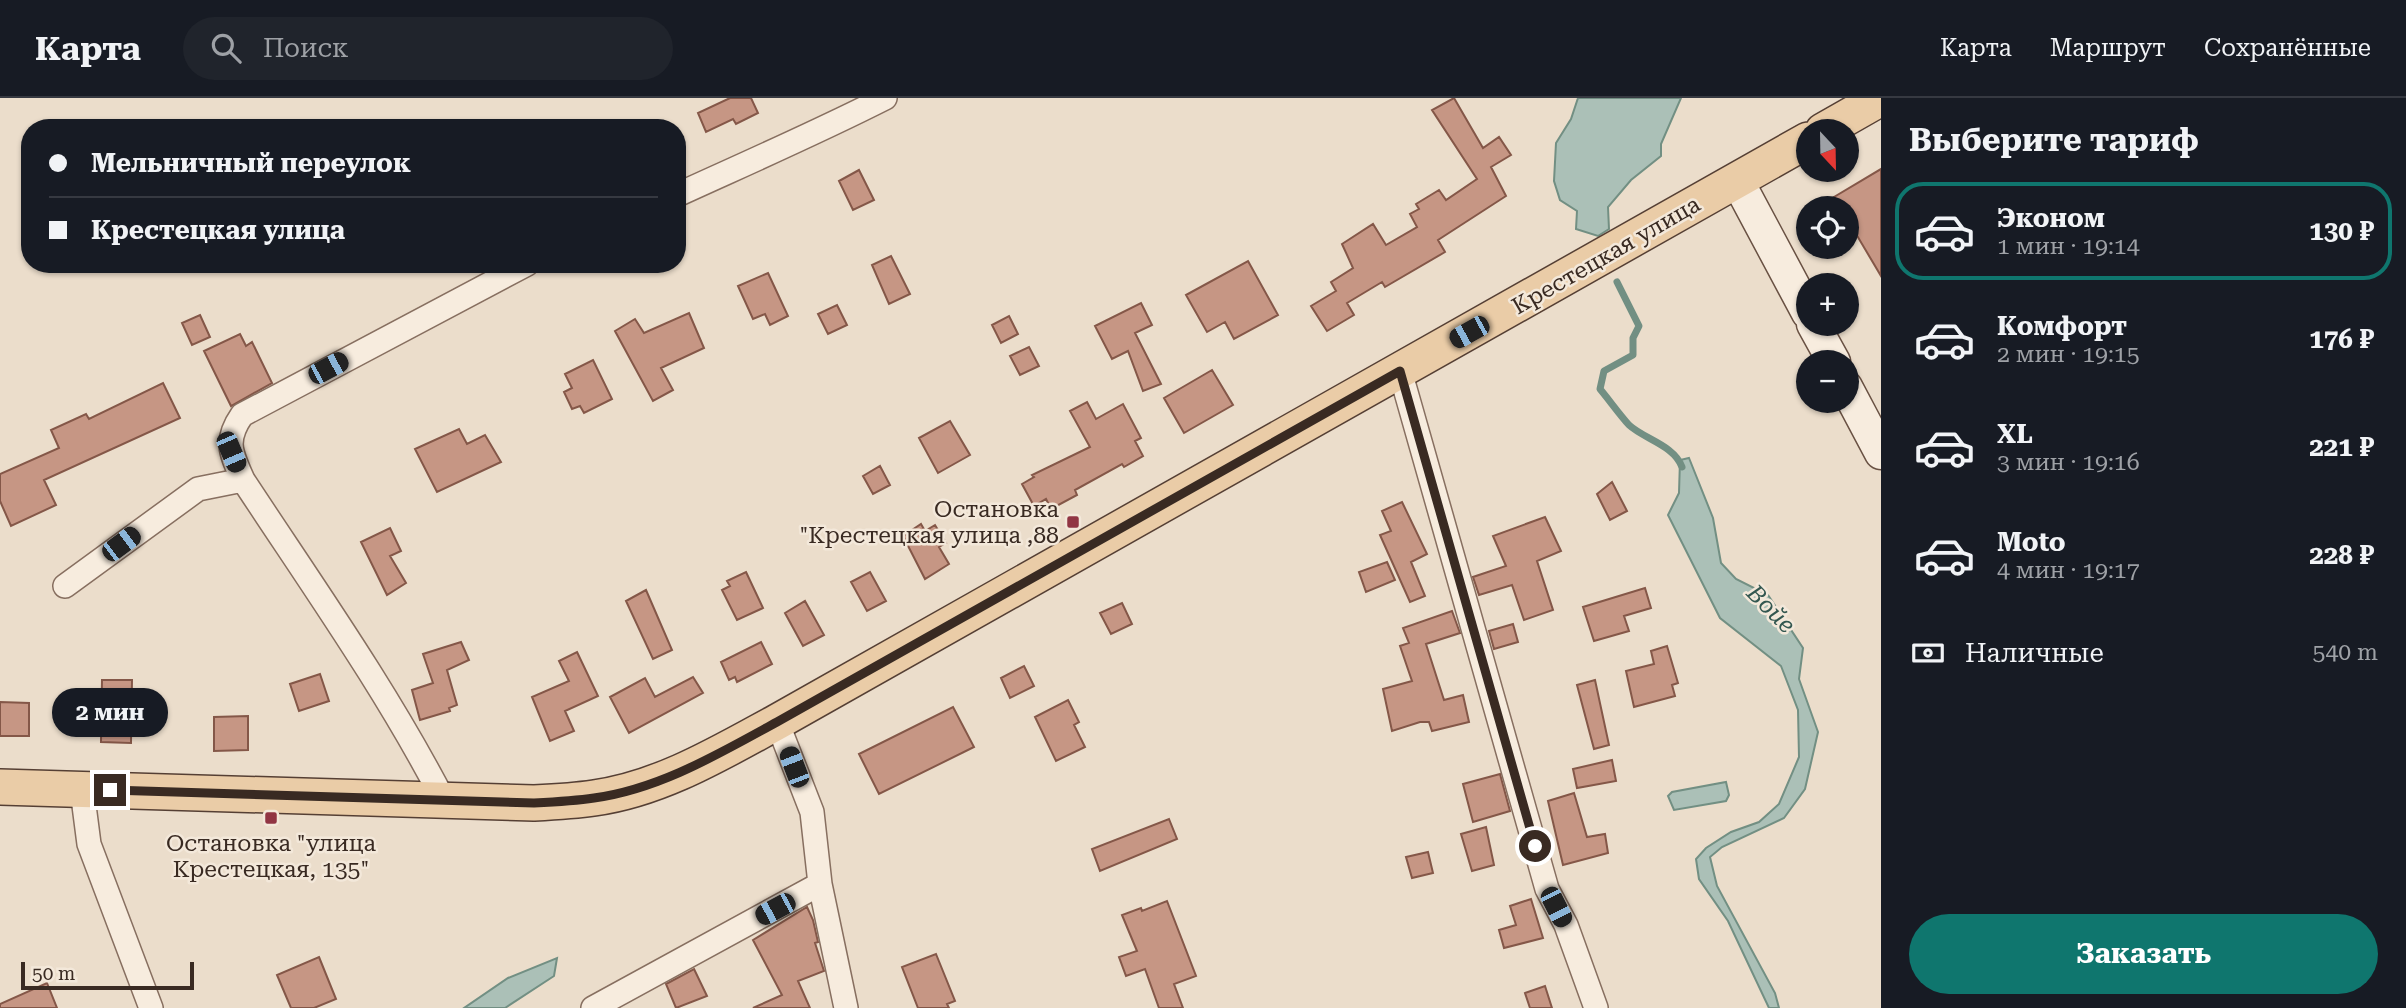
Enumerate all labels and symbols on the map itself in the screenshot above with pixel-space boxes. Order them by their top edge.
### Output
north arrow [1796,119,1858,182]
street label: Крестецкая улица [1507,190,1706,320]
car [1446,313,1493,351]
car [305,349,352,387]
car [214,429,249,475]
place label: Остановка "Крестецкая улица ,88 [800,496,1060,549]
marker: Остановка "Крестецкая улица ,88 [1065,514,1081,530]
car [98,523,145,565]
water label: Войе [1740,578,1801,639]
callout: 2 мин [52,688,168,738]
car [777,744,812,790]
route end [94,774,126,806]
marker: Остановка "улица Крестецкая, 135" [263,810,279,826]
place label: Остановка "улица Крестецкая, 135" [166,830,377,883]
route start [1519,830,1551,862]
car [1538,884,1575,930]
car [752,890,799,928]
scale bar [21,959,194,991]

